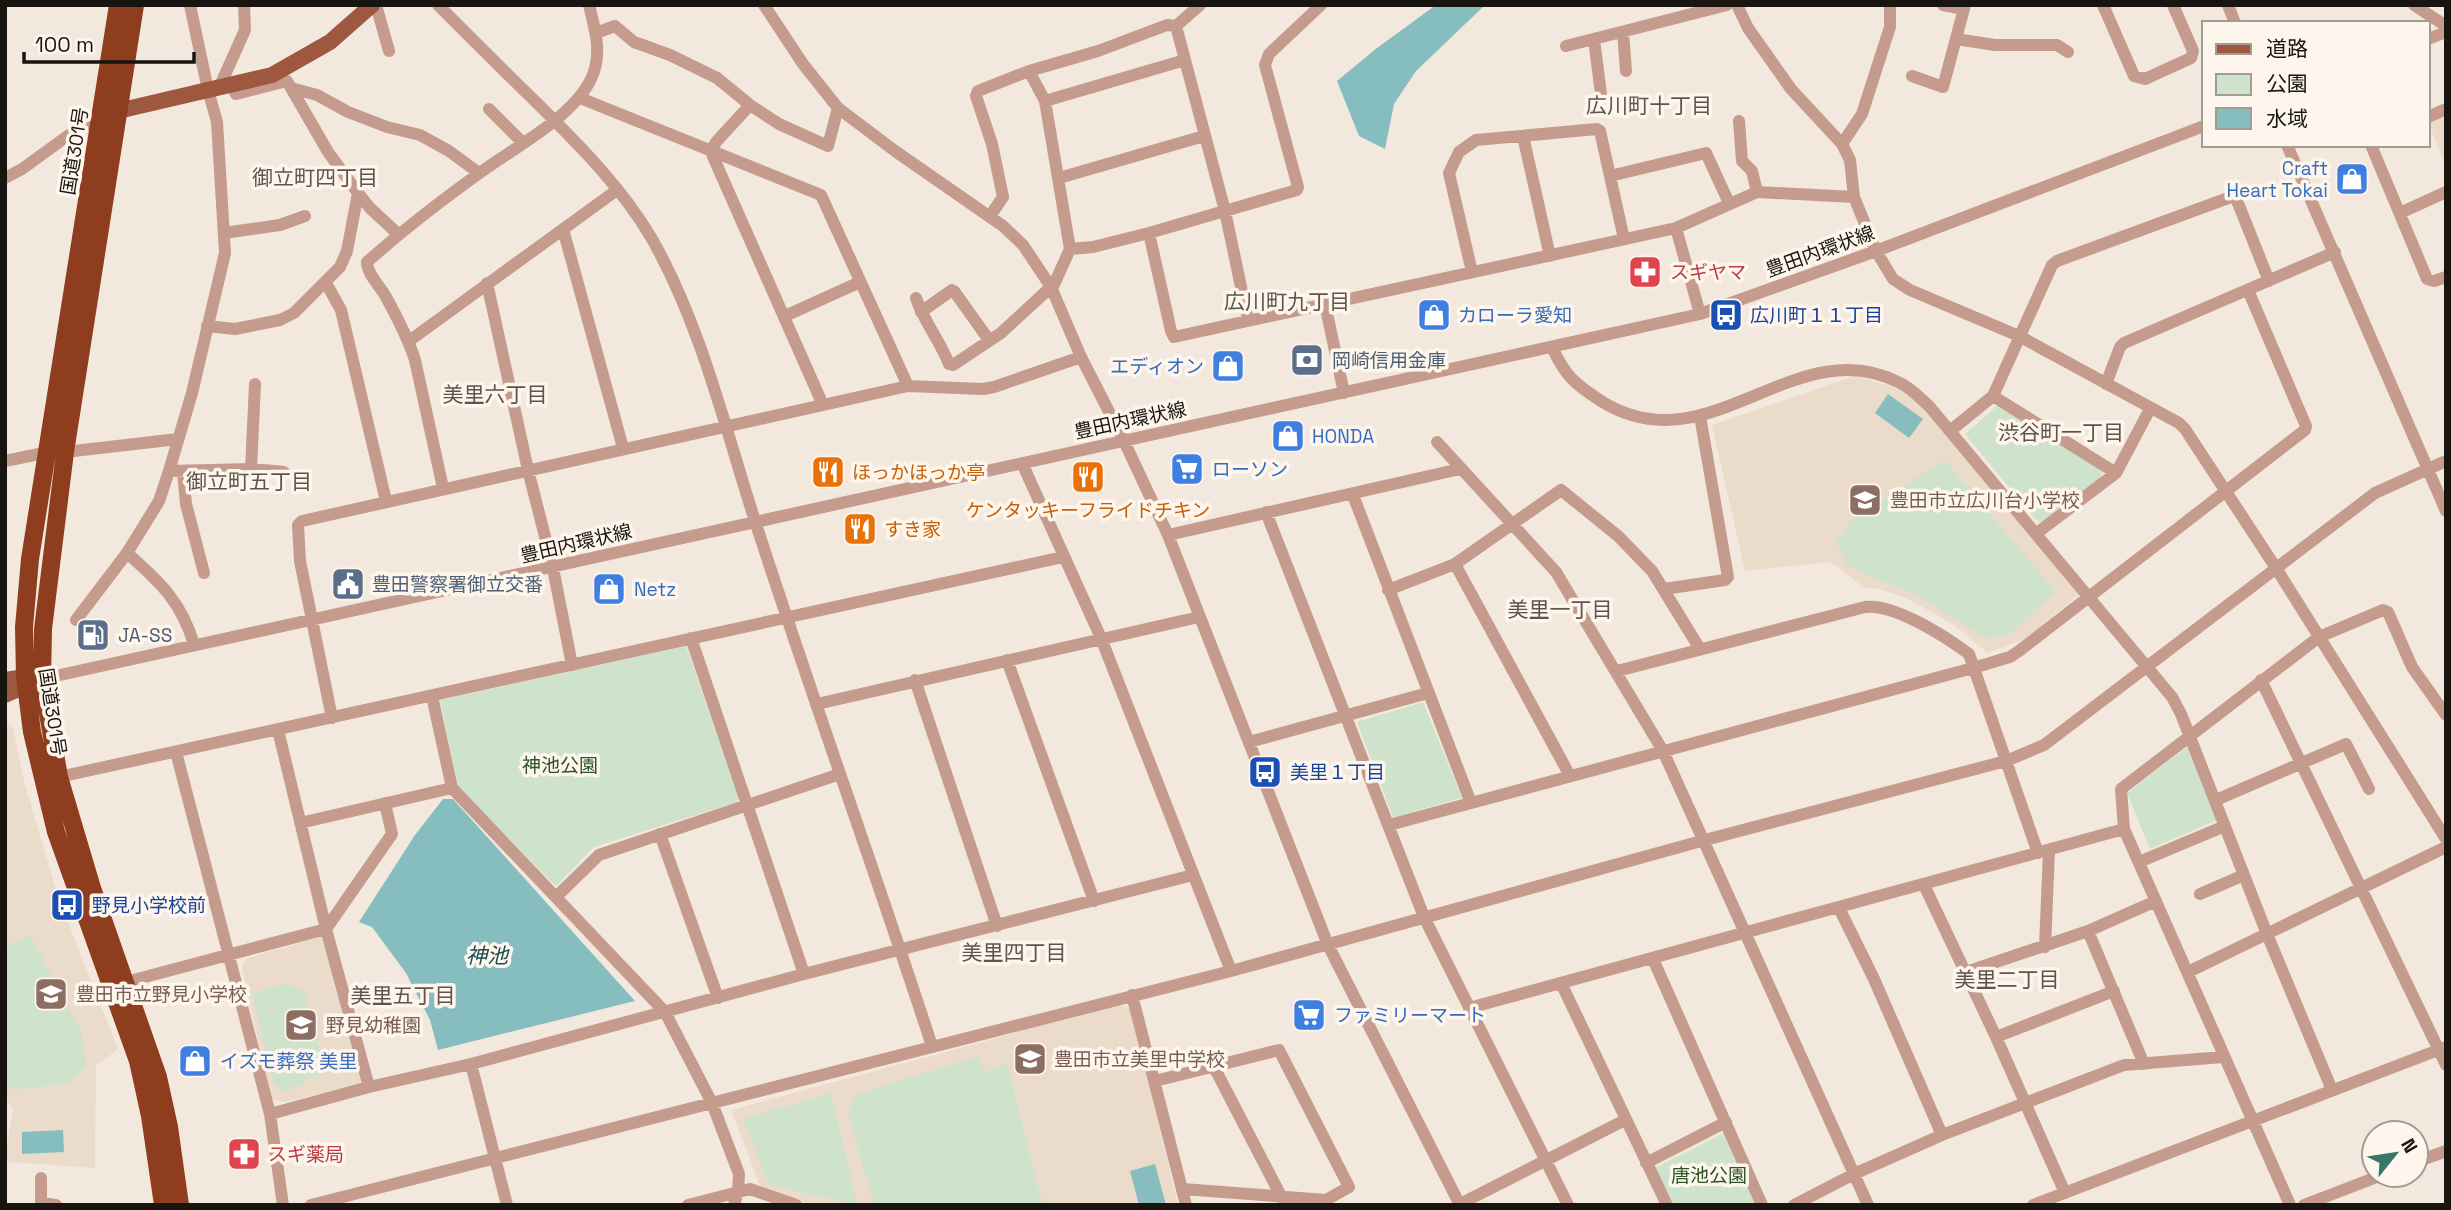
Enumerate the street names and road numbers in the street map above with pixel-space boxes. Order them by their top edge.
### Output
street label: 国道301号 [55,105,94,197]
street label: 豊田内環状線 [1762,220,1878,283]
street label: 豊田内環状線 [1072,396,1188,445]
street label: 豊田内環状線 [518,518,634,568]
street label: 国道301号 [33,666,72,758]

